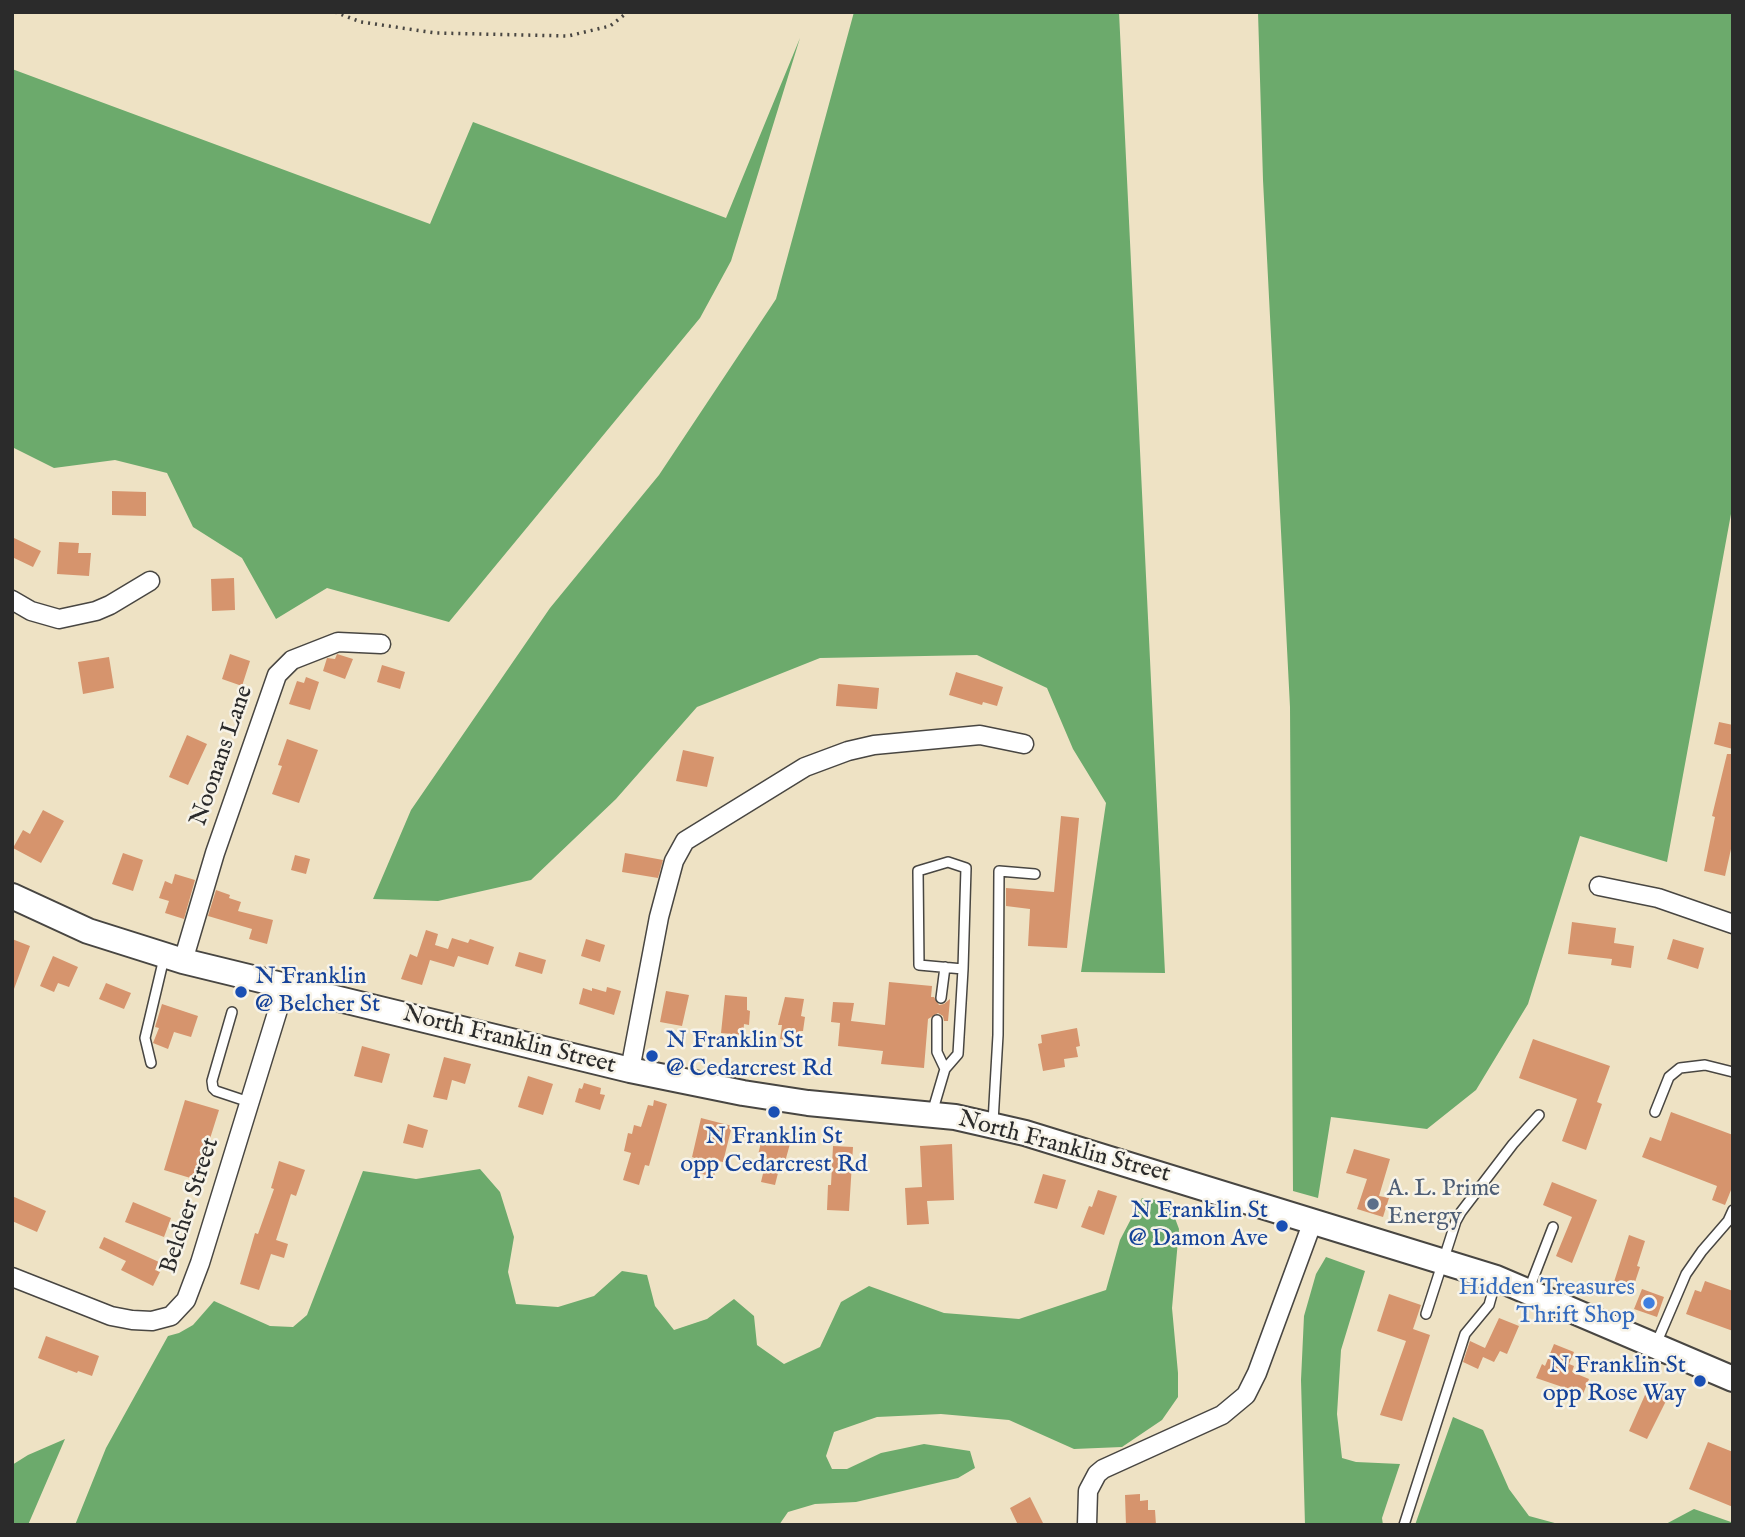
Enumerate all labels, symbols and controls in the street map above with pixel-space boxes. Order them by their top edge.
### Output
street label: Noonans Lane [185,682,261,830]
place label: N Franklin @ Belcher St [255,964,380,1020]
marker: N Franklin @ Belcher St [233,984,249,1000]
street label: North Franklin Street [400,1001,618,1081]
place label: N Franklin St @ Cedarcrest Rd [666,1028,832,1084]
marker: N Franklin St @ Cedarcrest Rd [644,1048,660,1064]
marker: N Franklin St opp Cedarcrest Rd [766,1104,782,1120]
street label: North Franklin Street [955,1106,1173,1190]
place label: N Franklin St opp Cedarcrest Rd [680,1124,868,1180]
street label: Belcher Street [156,1134,226,1278]
place label: A. L. Prime Energy [1387,1176,1500,1232]
marker: A. L. Prime Energy [1365,1196,1381,1212]
place label: N Franklin St @ Damon Ave [1129,1198,1268,1254]
marker: N Franklin St @ Damon Ave [1274,1218,1290,1234]
place label: Hidden Treasures Thrift Shop [1458,1275,1635,1331]
marker: Hidden Treasures Thrift Shop [1641,1295,1657,1311]
place label: N Franklin St opp Rose Way [1543,1353,1686,1409]
marker: N Franklin St opp Rose Way [1692,1373,1708,1389]

